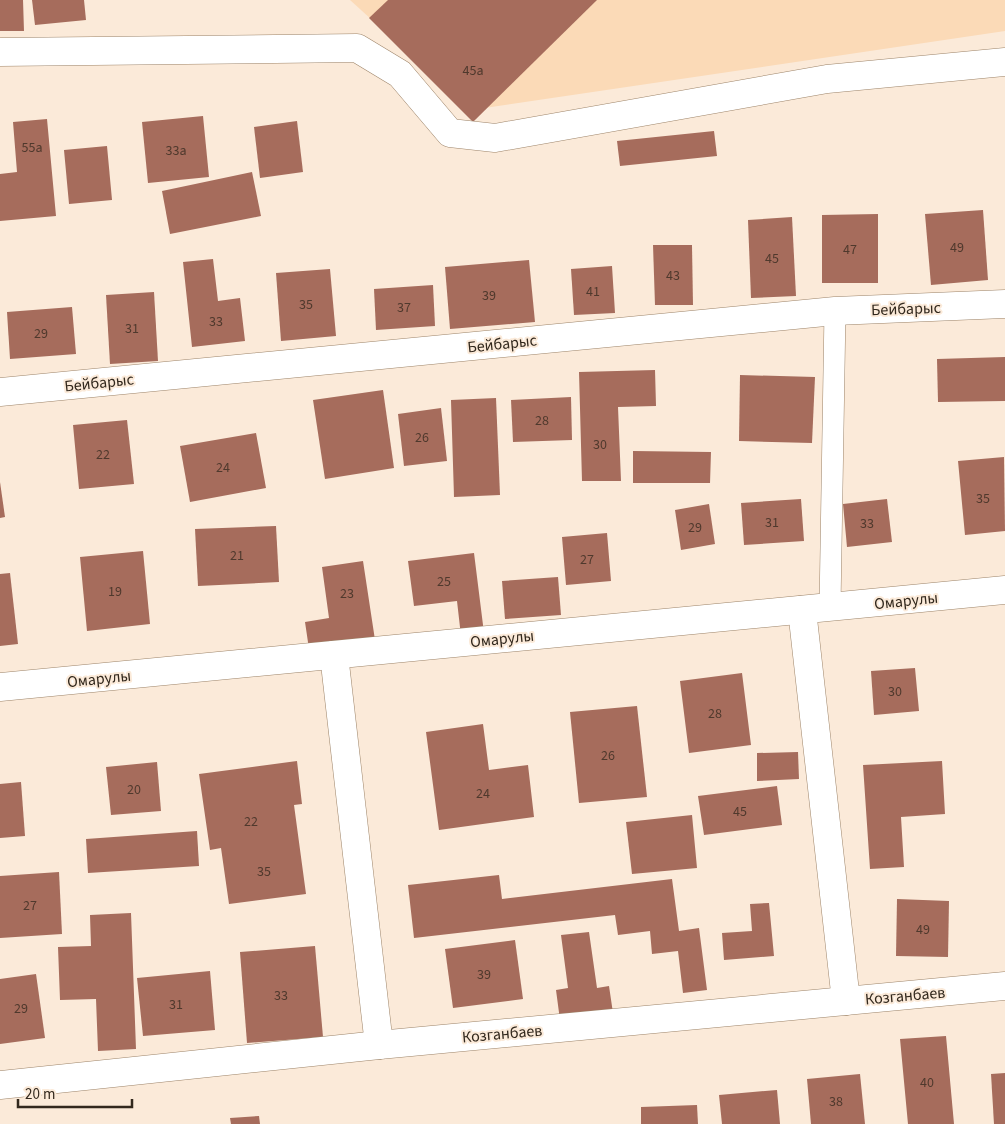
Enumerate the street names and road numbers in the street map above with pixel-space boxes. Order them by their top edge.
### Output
street label: Бейбарыс [871,297,941,321]
street label: Бейбарыс [466,329,538,359]
street label: Бейбарыс [63,368,135,398]
street label: Омарулы [873,587,939,615]
street label: Омарулы [469,625,535,653]
street label: Омарулы [66,665,132,693]
street label: Козганбаев [864,982,946,1010]
street label: Козганбаев [461,1020,543,1048]

